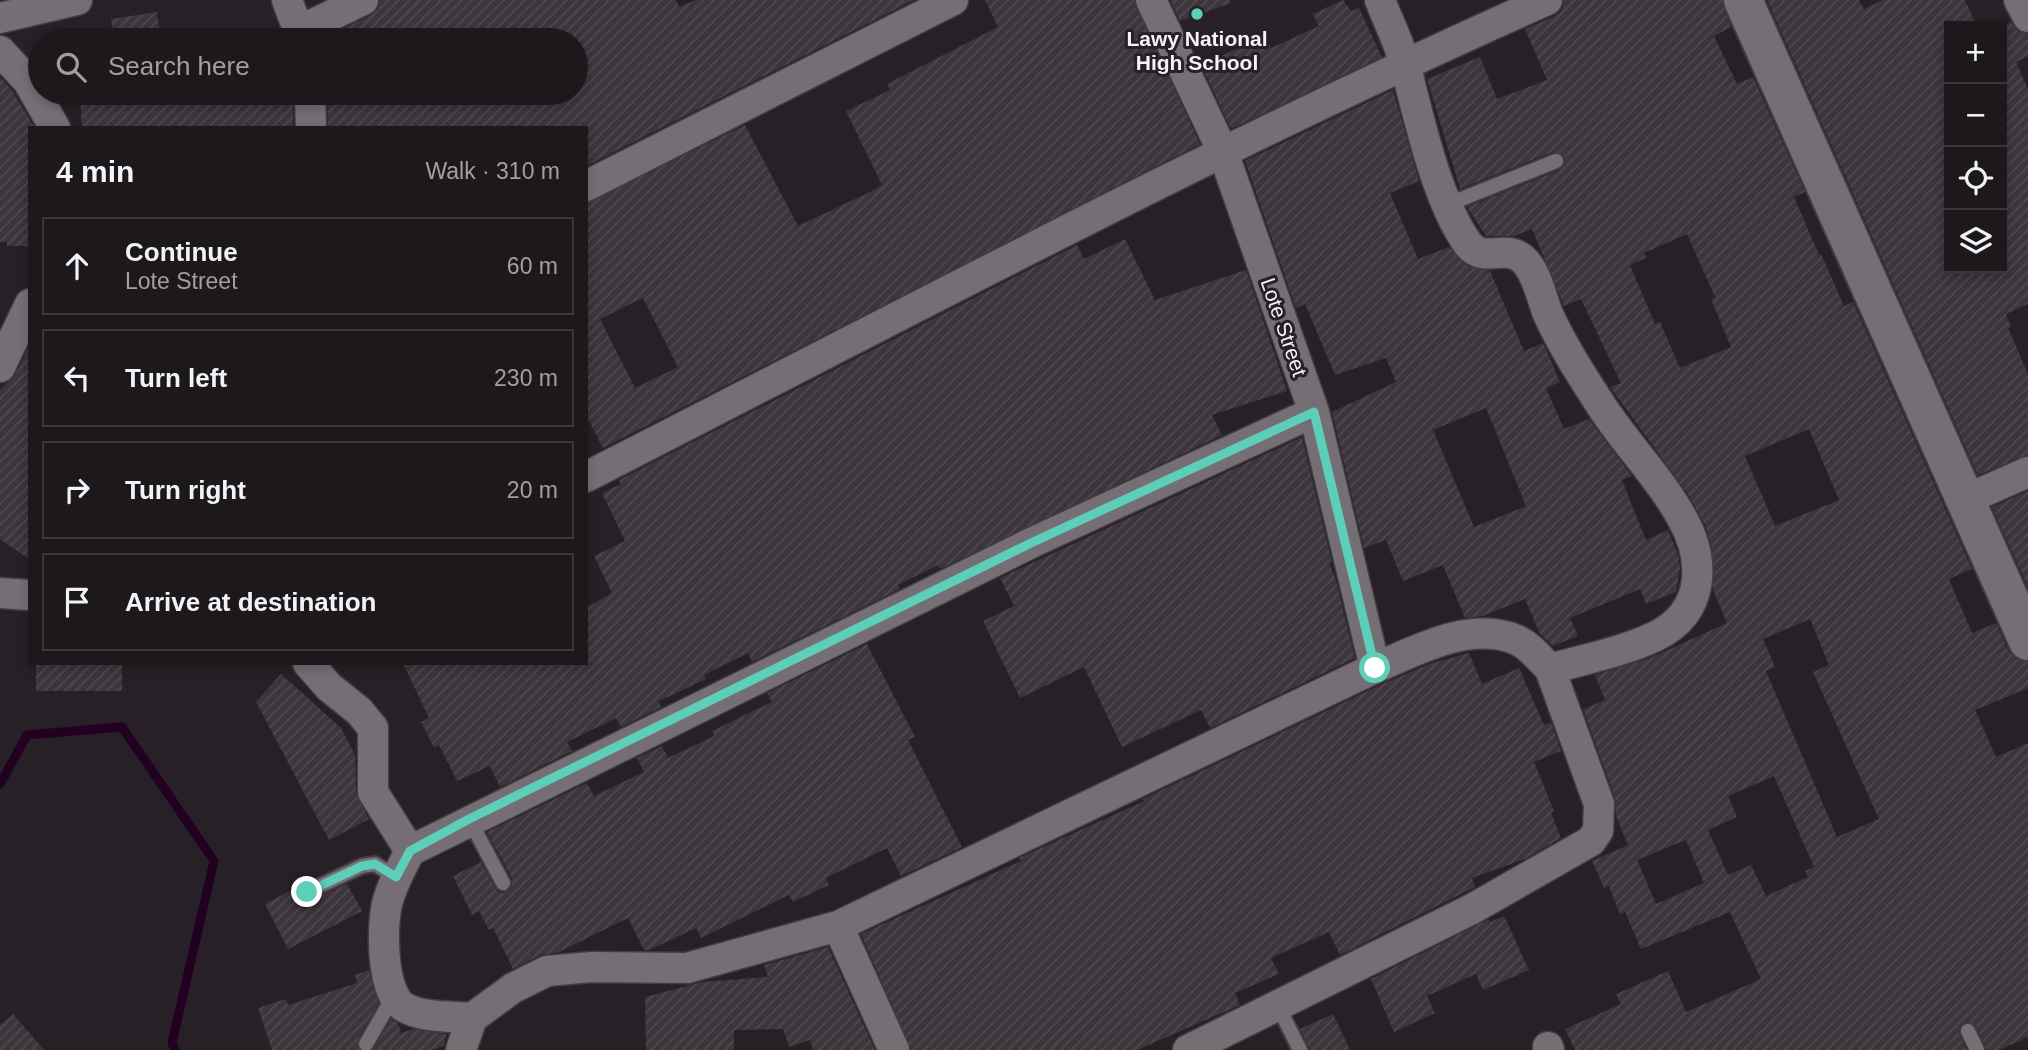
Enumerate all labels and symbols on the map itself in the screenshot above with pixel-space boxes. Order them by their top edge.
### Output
marker: Lawy National High School [1189,6,1205,22]
place label: Lawy National High School [1126,27,1268,74]
street label: Lote Street [1256,275,1312,379]
route start [1359,652,1390,683]
route end [291,876,322,907]

